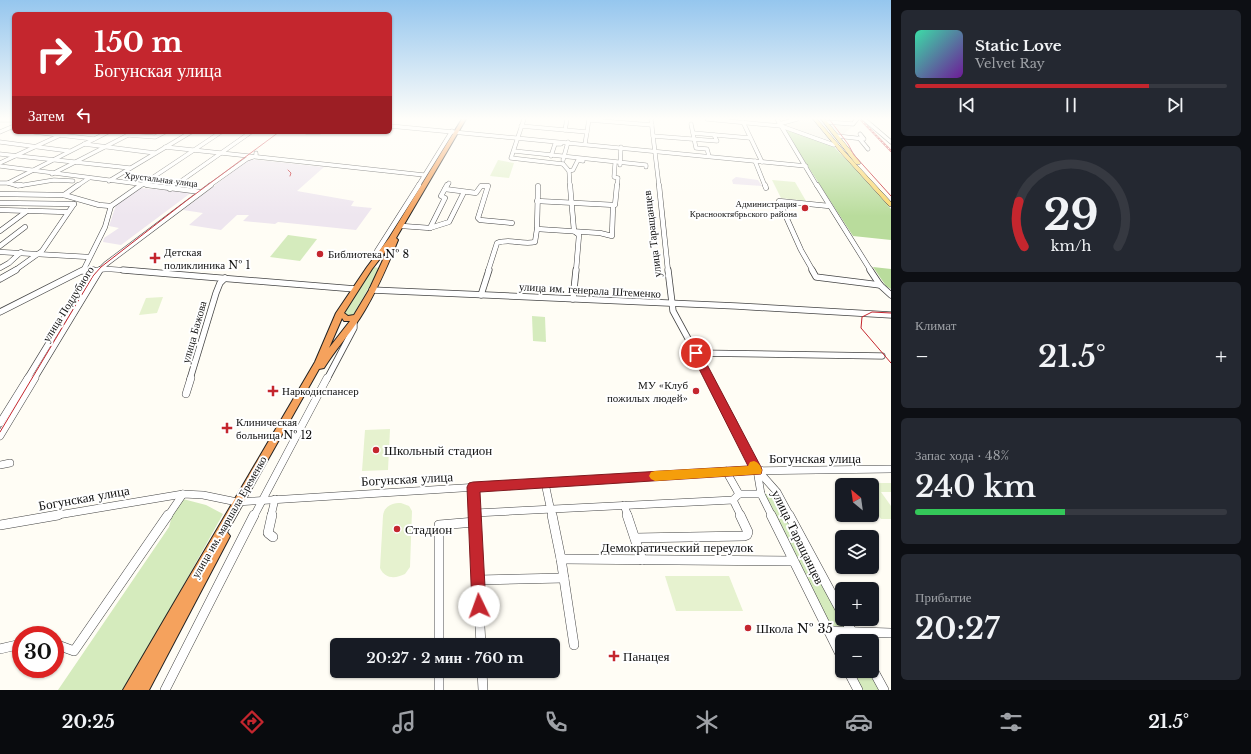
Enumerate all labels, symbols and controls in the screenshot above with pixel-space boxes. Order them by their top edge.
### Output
text: 150 m [94,25,182,60]
icon: right [28,28,80,80]
text: Static Love [975,36,1061,55]
text: Velvet Ray [975,55,1045,72]
text: Богунская улица [94,60,222,82]
icon: previous [956,94,978,116]
icon: pause [1060,94,1082,116]
icon: next [1164,94,1186,116]
icon: left [73,104,95,126]
text: Затем [28,106,65,125]
street label: Хрустальная улица [124,169,198,189]
street label: улица Таращанцев [640,190,664,278]
text: 29 [1043,190,1099,241]
place label: Администрация Краснооктябрьского района [690,198,797,219]
marker: Администрация Краснооктябрьского района [800,203,810,213]
text: km/h [1051,237,1091,255]
place label: Детская поликлиника № 1 [164,245,251,272]
place label: Библиотека № 8 [328,247,409,261]
marker: Библиотека № 8 [315,249,325,259]
marker: Детская поликлиника № 1 [149,252,161,264]
street label: улица Поддубного [39,263,97,344]
street label: улица им. генерала Штеменко [519,279,662,301]
street label: улица Бажова [178,299,210,365]
text: Климат [915,317,956,334]
pin [679,336,713,370]
text: 21.5° [1038,338,1106,375]
icon: arrive [685,342,707,364]
text: − [915,343,929,370]
text: + [1215,343,1227,370]
place label: МУ «Клуб пожилых людей» [607,378,688,405]
place label: Наркодиспансер [282,384,359,398]
marker: Наркодиспансер [267,385,279,397]
marker: МУ «Клуб пожилых людей» [691,386,701,396]
place label: Клиническая больница № 12 [236,415,312,442]
marker: Клиническая больница № 12 [221,422,233,434]
place label: Школьный стадион [384,442,492,459]
marker: Школьный стадион [371,445,381,455]
text: Запас хода · 48% [915,447,1009,464]
street label: Богунская улица [769,450,861,467]
street label: улица им. маршала Еременко [188,453,270,581]
street label: Богунская улица [361,468,454,490]
text: 240 km [915,468,1036,505]
north arrow [835,478,879,522]
map controls [835,478,879,678]
street label: Богунская улица [37,482,131,514]
street label: улица Таращанцев [768,487,828,587]
place label: Стадион [405,521,452,538]
marker: Стадион [392,524,402,534]
button: layers [835,530,879,574]
street label: Демократический переулок [601,539,754,556]
button: + [835,582,879,626]
position arrow [458,585,500,627]
text: Прибытие [915,589,972,606]
text: 20:27 [915,610,1000,647]
place label: Школа № 35 [756,620,833,637]
marker: Школа № 35 [743,623,753,633]
speed limit sign: 30 [12,626,64,678]
button: − [835,634,879,678]
text: 20:27 · 2 мин · 760 m [366,648,524,667]
place label: Панацея [623,648,670,665]
marker: Панацея [608,650,620,662]
icon: directions [238,708,266,736]
icon: music [390,708,418,736]
icon: phone [542,708,570,736]
icon: climate [693,708,721,736]
icon: car [845,708,873,736]
icon: filters [997,708,1025,736]
text: 20:25 [62,711,115,733]
text: 21.5° [1148,711,1189,733]

